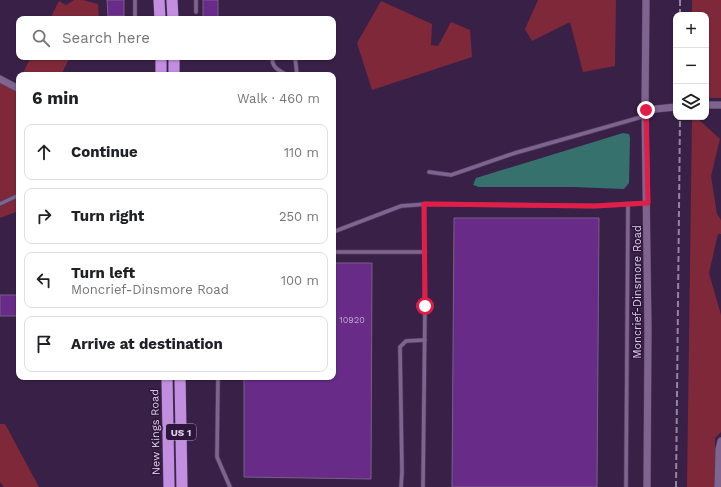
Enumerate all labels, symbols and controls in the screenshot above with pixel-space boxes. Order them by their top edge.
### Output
map controls [673,12,709,120]
button: + [673,12,709,48]
search box [16,16,336,60]
icon: search [30,27,52,49]
text: Search here [62,29,150,47]
button: − [673,48,709,84]
button: layers [673,84,709,120]
text: 6 min [32,88,79,108]
text: Walk · 460 m [237,91,320,106]
route end [637,101,655,119]
icon: ahead [33,141,55,163]
text: Continue [71,143,138,161]
text: 110 m [284,145,319,160]
icon: right [33,205,55,227]
text: Turn right [71,207,144,225]
text: 250 m [279,209,319,224]
street label: Moncrief-Dinsmore Road [631,225,644,359]
text: Turn left [71,264,135,282]
icon: left [33,269,55,291]
text: 100 m [281,273,319,288]
text: Moncrief-Dinsmore Road [71,282,229,297]
route start [416,297,434,315]
house number: 10920 [339,315,365,325]
icon: arrive [33,333,55,355]
text: Arrive at destination [71,335,223,353]
street label: New Kings Road [148,389,163,475]
road number: US 1 [166,424,196,440]

